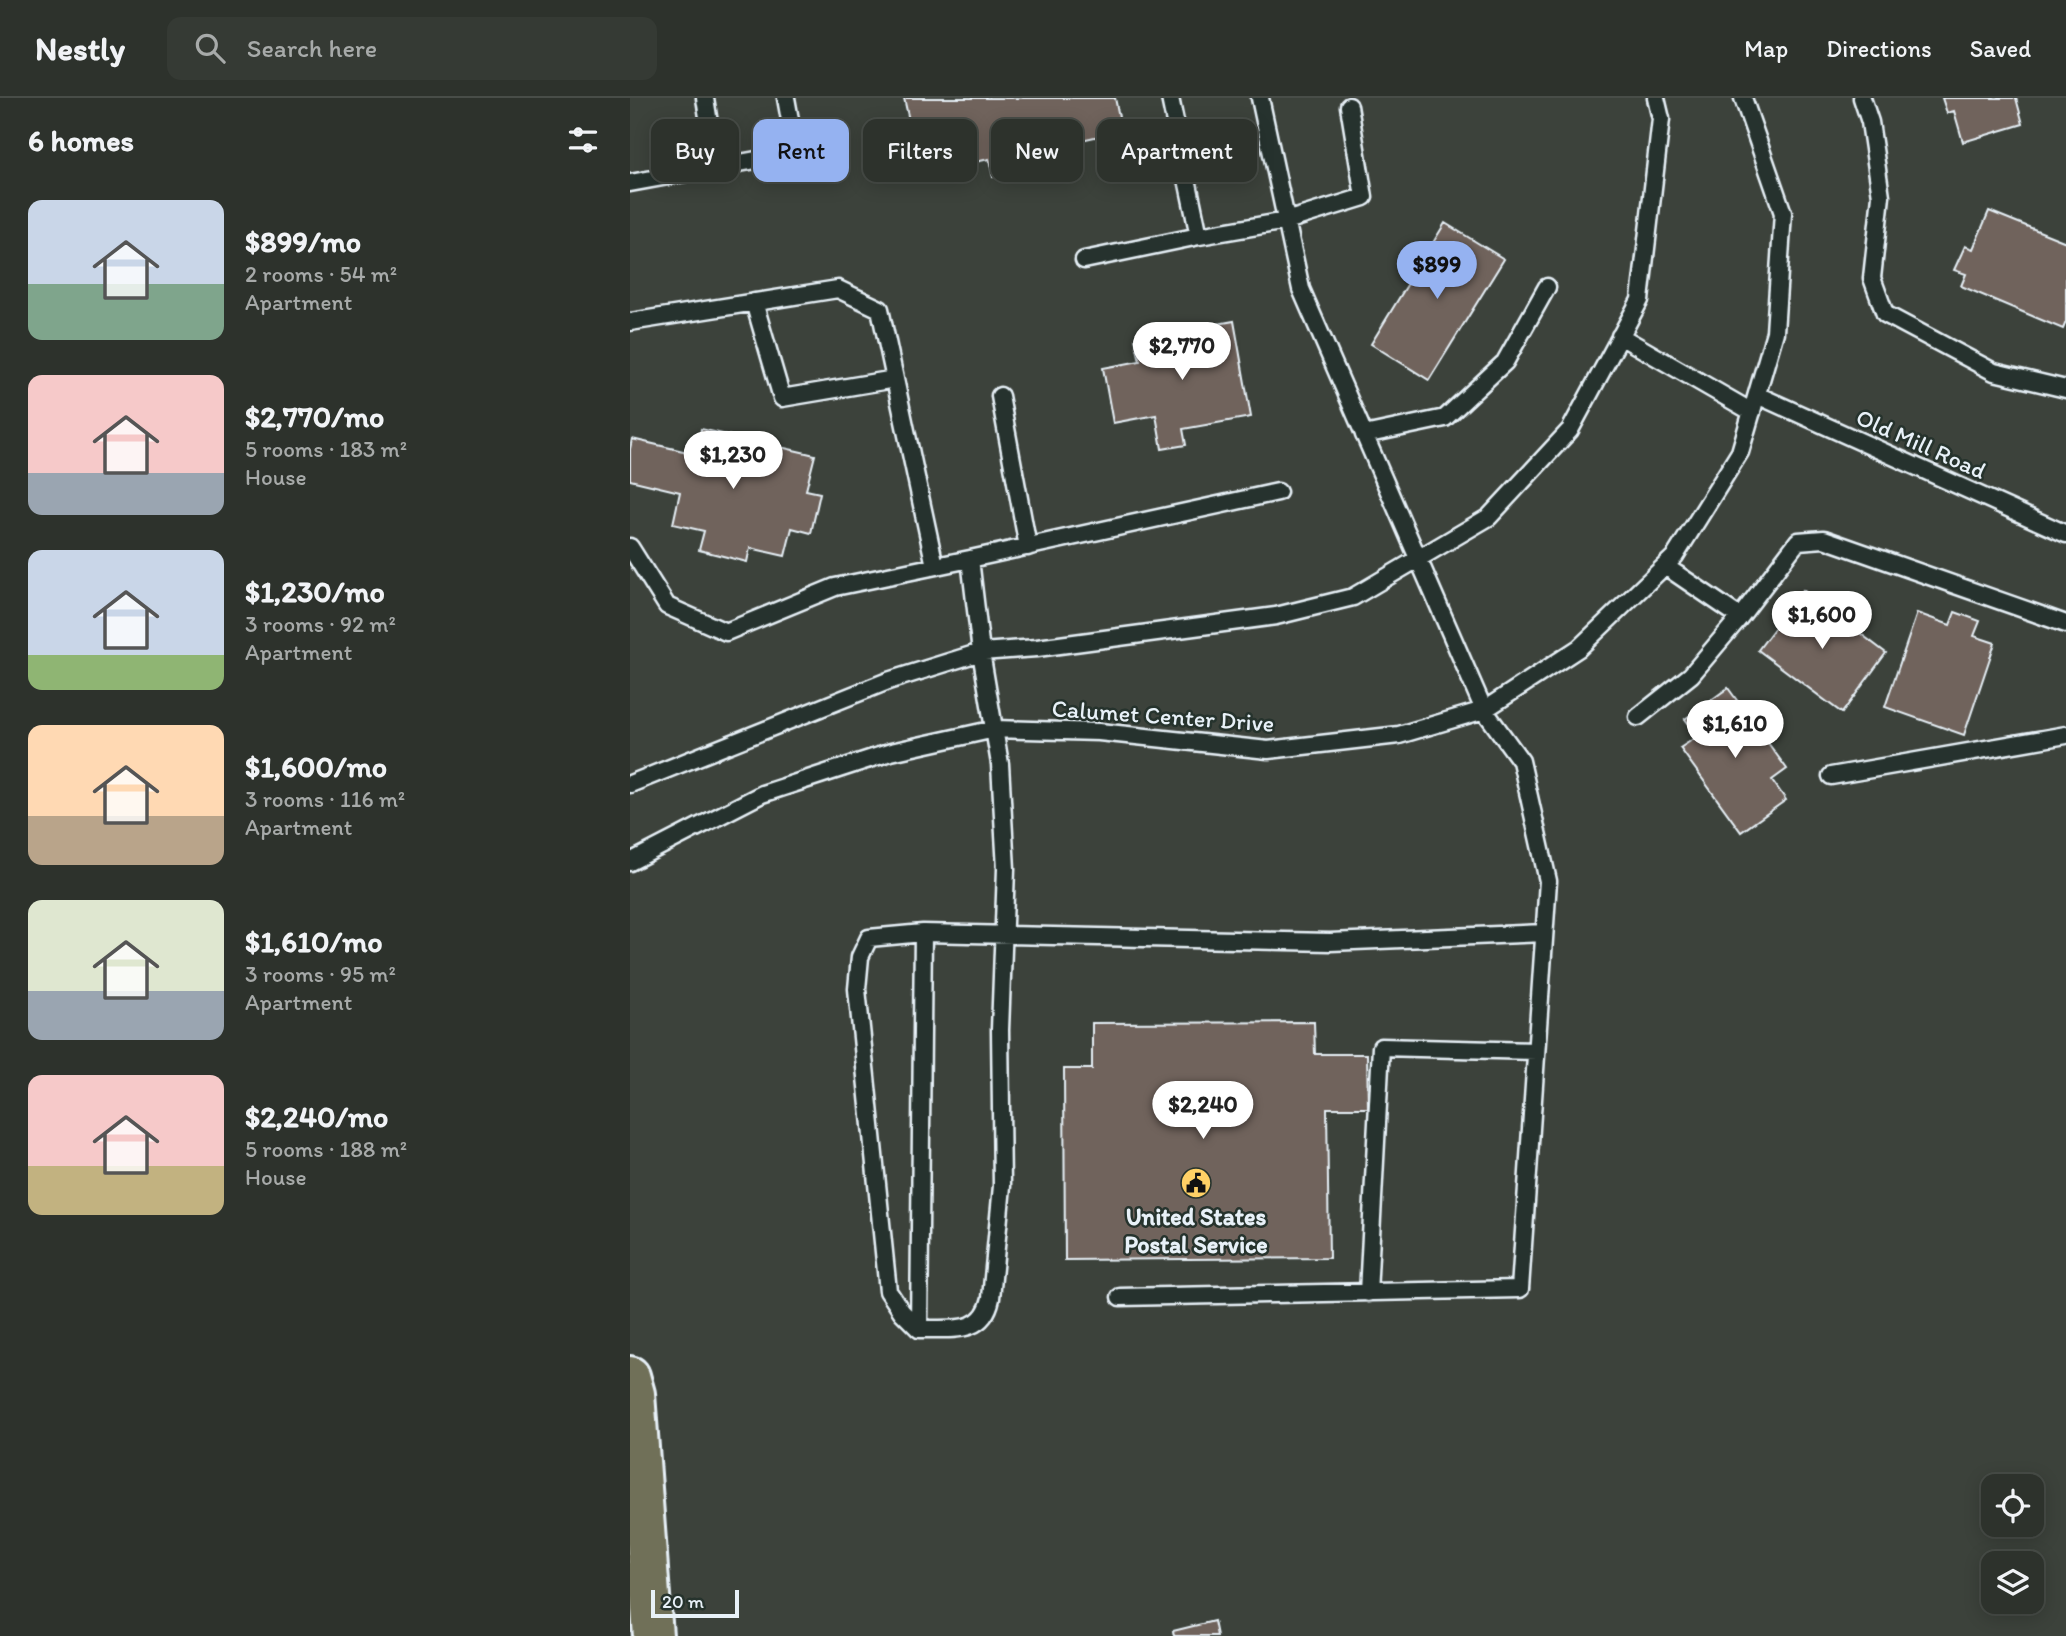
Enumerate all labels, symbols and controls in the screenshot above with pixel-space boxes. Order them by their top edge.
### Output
search box [167,17,657,80]
text: Nestly [35,29,125,68]
icon: search [191,29,229,67]
text: Search here [247,32,377,64]
text: Map [1744,34,1788,63]
text: Directions [1826,34,1932,63]
text: Saved [1970,34,2031,63]
chip: Buy [651,119,739,182]
chip: Rent [753,119,849,182]
chip: Filters [863,119,977,182]
chip: New [991,119,1083,182]
chip: Apartment [1097,119,1257,182]
icon: filters [564,121,602,159]
text: 6 homes [28,122,134,159]
text: $899/mo [245,223,361,260]
icon: home [84,228,168,312]
pin: $899 [1396,242,1478,301]
text: $899 [1413,250,1461,278]
text: 2 rooms · 54 m² [245,260,397,288]
text: Apartment [245,288,352,316]
pin: $2,770 [1125,322,1239,382]
text: $2,770 [1149,331,1215,359]
text: $2,770/mo [245,398,384,435]
street label: Old Mill Road [1852,402,1991,485]
icon: home [84,403,168,487]
pin: $1,230 [676,432,790,491]
text: 5 rooms · 183 m² [245,435,407,463]
text: $1,230 [700,440,766,468]
text: House [245,463,307,491]
text: $1,230/mo [245,573,385,610]
icon: home [84,578,168,662]
pin: $1,600 [1765,592,1879,651]
text: $1,600 [1788,600,1856,628]
text: 3 rooms · 92 m² [245,610,396,638]
text: Apartment [245,638,352,666]
street label: Calumet Center Drive [1051,693,1275,738]
pin: $1,610 [1678,700,1792,760]
text: $1,610 [1703,709,1767,737]
text: $1,600/mo [245,748,387,785]
icon: home [84,753,168,837]
text: 3 rooms · 116 m² [245,785,405,813]
text: Apartment [245,813,352,841]
text: $1,610/mo [245,923,383,960]
icon: home [84,928,168,1012]
text: 3 rooms · 95 m² [245,960,396,988]
text: Apartment [245,988,352,1016]
pin: $2,240 [1146,1082,1260,1141]
text: $2,240 [1168,1090,1238,1118]
text: $2,240/mo [245,1098,388,1135]
icon: home [84,1103,168,1187]
text: 5 rooms · 188 m² [245,1135,407,1163]
text: House [245,1163,307,1191]
public building icon: United States Postal Service [1179,1166,1213,1200]
place label: United States Postal Service [1124,1202,1268,1259]
map controls [1981,1474,2044,1614]
button: locate [1981,1474,2044,1537]
button: layers [1981,1551,2044,1614]
scale bar [651,1587,738,1619]
text: 20 m [662,1590,704,1613]

